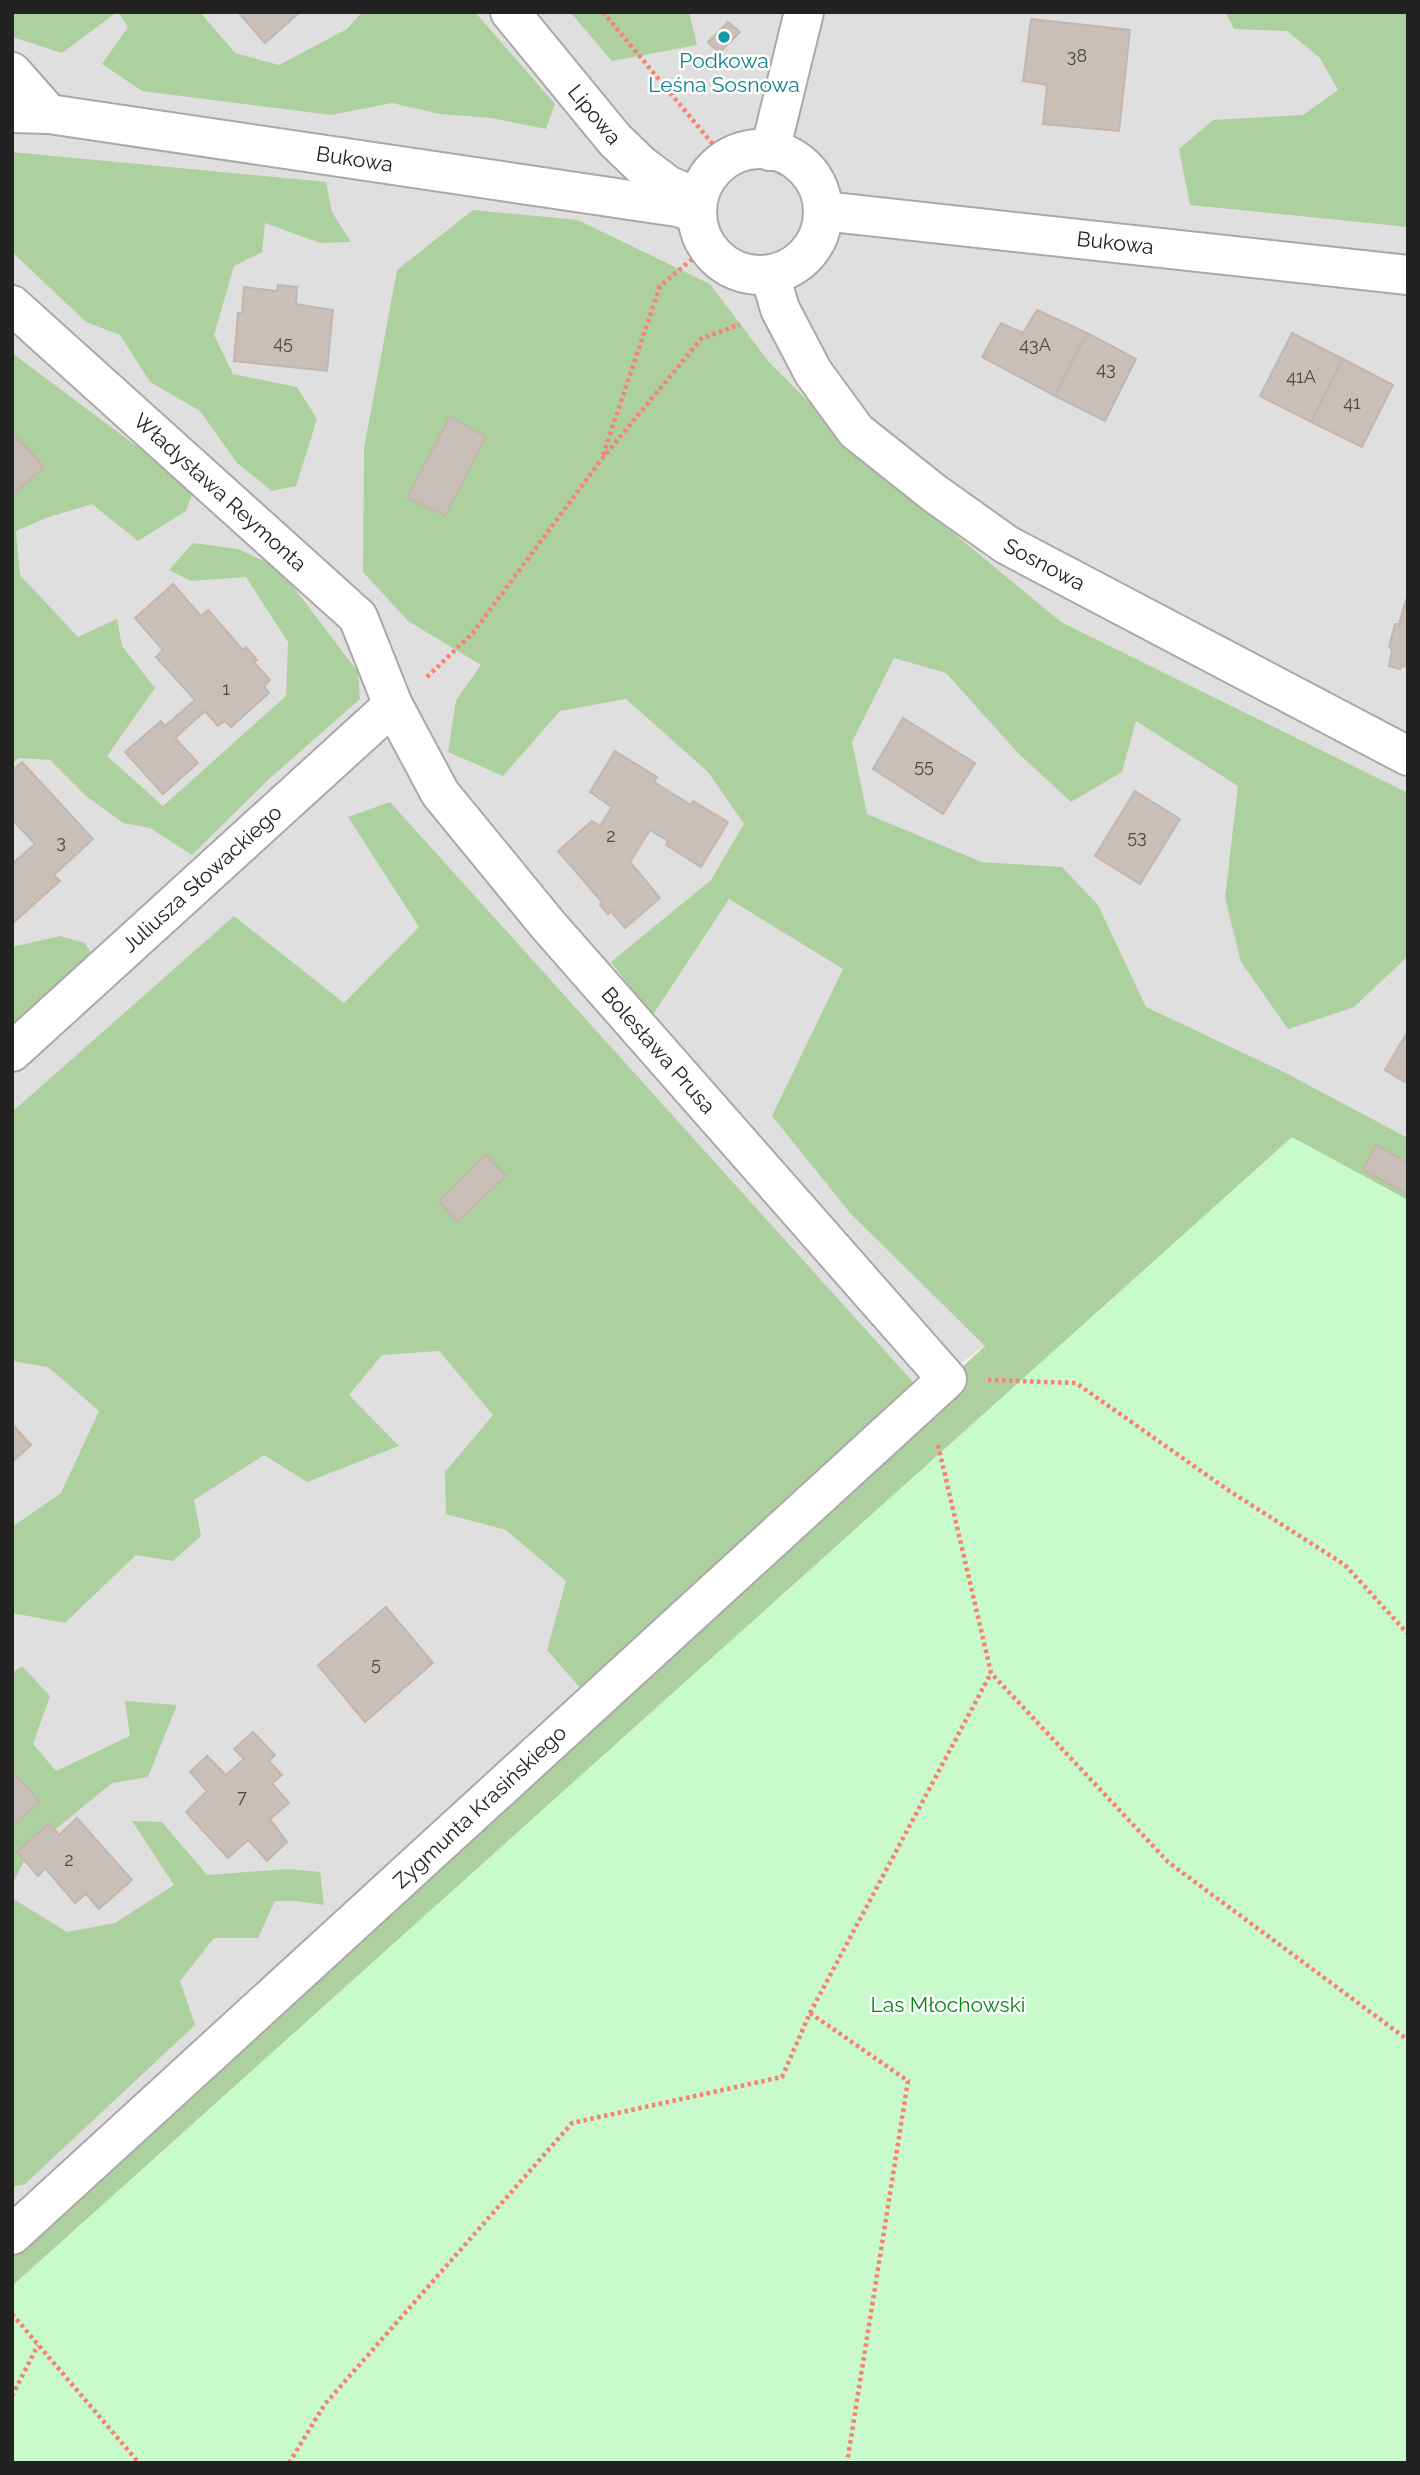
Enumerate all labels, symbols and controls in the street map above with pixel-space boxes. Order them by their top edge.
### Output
marker: Podkowa Leśna Sosnowa [716,29,732,45]
house number: 38 [1067,45,1087,66]
place label: Podkowa Leśna Sosnowa [648,48,800,97]
street label: Lipowa [563,79,627,150]
street label: Bukowa [315,141,395,177]
street label: Bukowa [1075,226,1155,259]
house number: 45 [273,332,293,353]
house number: 43A [1019,334,1051,355]
house number: 43 [1096,358,1116,379]
house number: 41A [1286,366,1316,387]
house number: 41 [1343,392,1361,413]
street label: Władysława Reymonta [129,408,312,576]
street label: Sosnowa [1000,533,1089,596]
house number: 1 [222,678,230,699]
house number: 55 [914,755,934,776]
street label: Juliusza Słowackiego [117,800,287,957]
house number: 2 [606,825,616,846]
house number: 53 [1127,826,1147,847]
house number: 3 [56,831,66,852]
street label: Bolesława Prusa [596,982,721,1119]
house number: 5 [371,1653,381,1674]
street label: Zygmunta Krasińskiego [388,1720,571,1893]
house number: 7 [237,1786,247,1807]
house number: 2 [64,1849,74,1870]
park label: Las Młochowski [871,1992,1025,2017]

